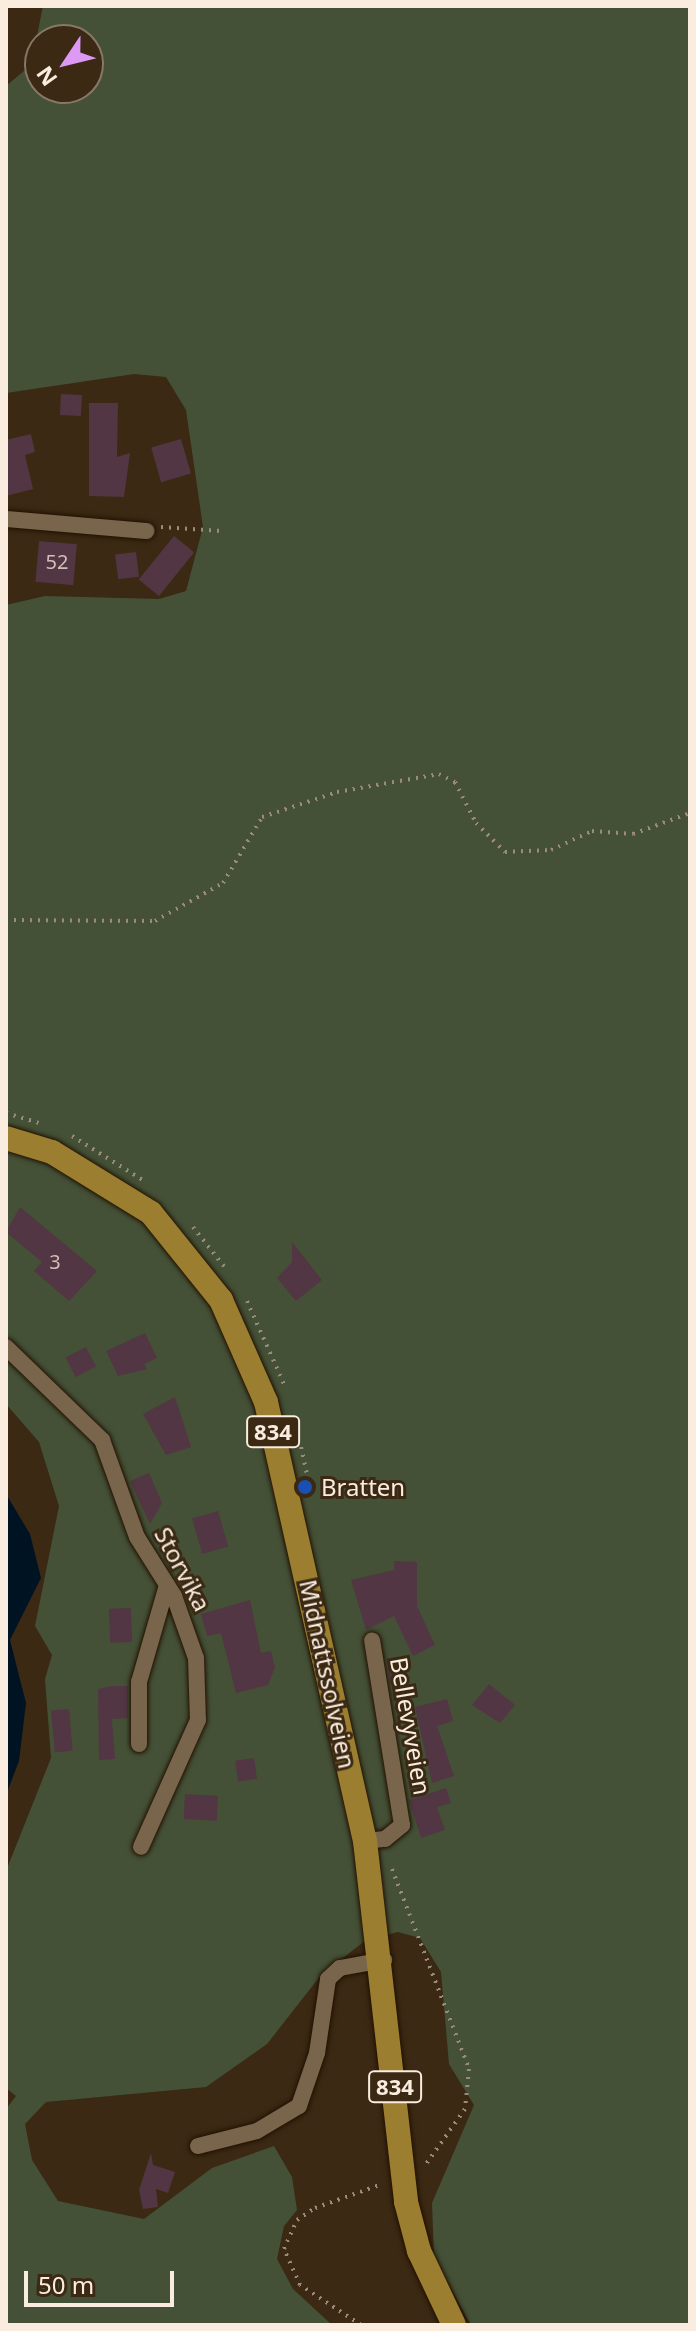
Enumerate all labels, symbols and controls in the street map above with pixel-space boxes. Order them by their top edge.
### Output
north arrow [24,24,104,104]
text: N [29,61,63,93]
house number: 52 [46,549,68,573]
house number: 3 [49,1249,61,1273]
road number: 834 [245,1414,301,1450]
place label: Bratten [321,1473,405,1501]
marker: Bratten [296,1478,314,1496]
street label: Storvika [149,1522,217,1616]
street label: Midnattssolveien [294,1577,362,1771]
street label: Bellevyveien [385,1655,437,1797]
road number: 834 [367,2069,423,2105]
scale bar [28,2255,178,2305]
text: 50 m [38,2268,94,2301]

